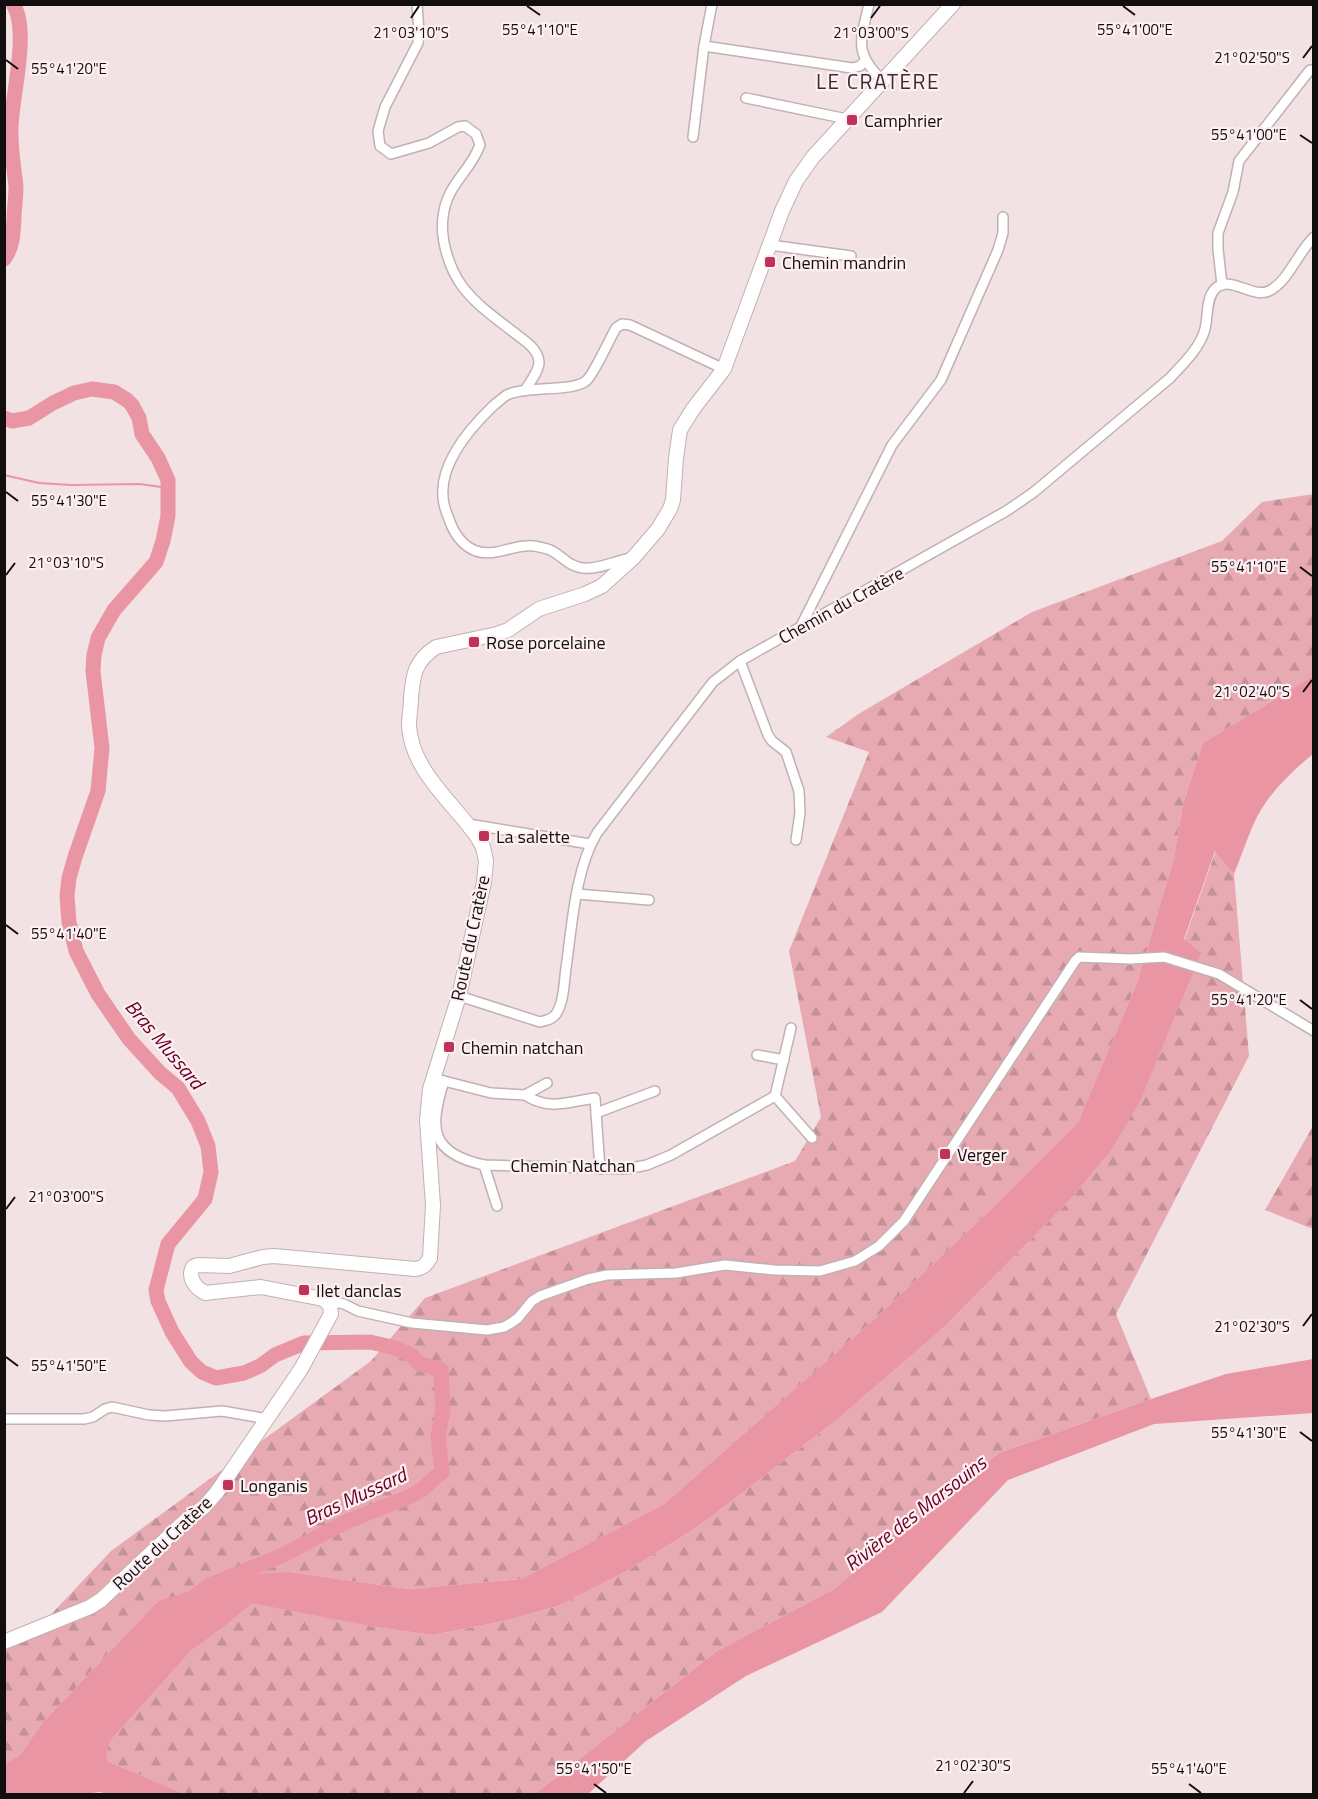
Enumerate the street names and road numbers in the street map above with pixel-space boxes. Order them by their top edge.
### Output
street label: Chemin du Cratère [773,559,909,651]
street label: Route du Cratère [443,873,497,1003]
street label: Chemin Natchan [511,1152,635,1179]
street label: Route du Cratère [106,1490,218,1596]

